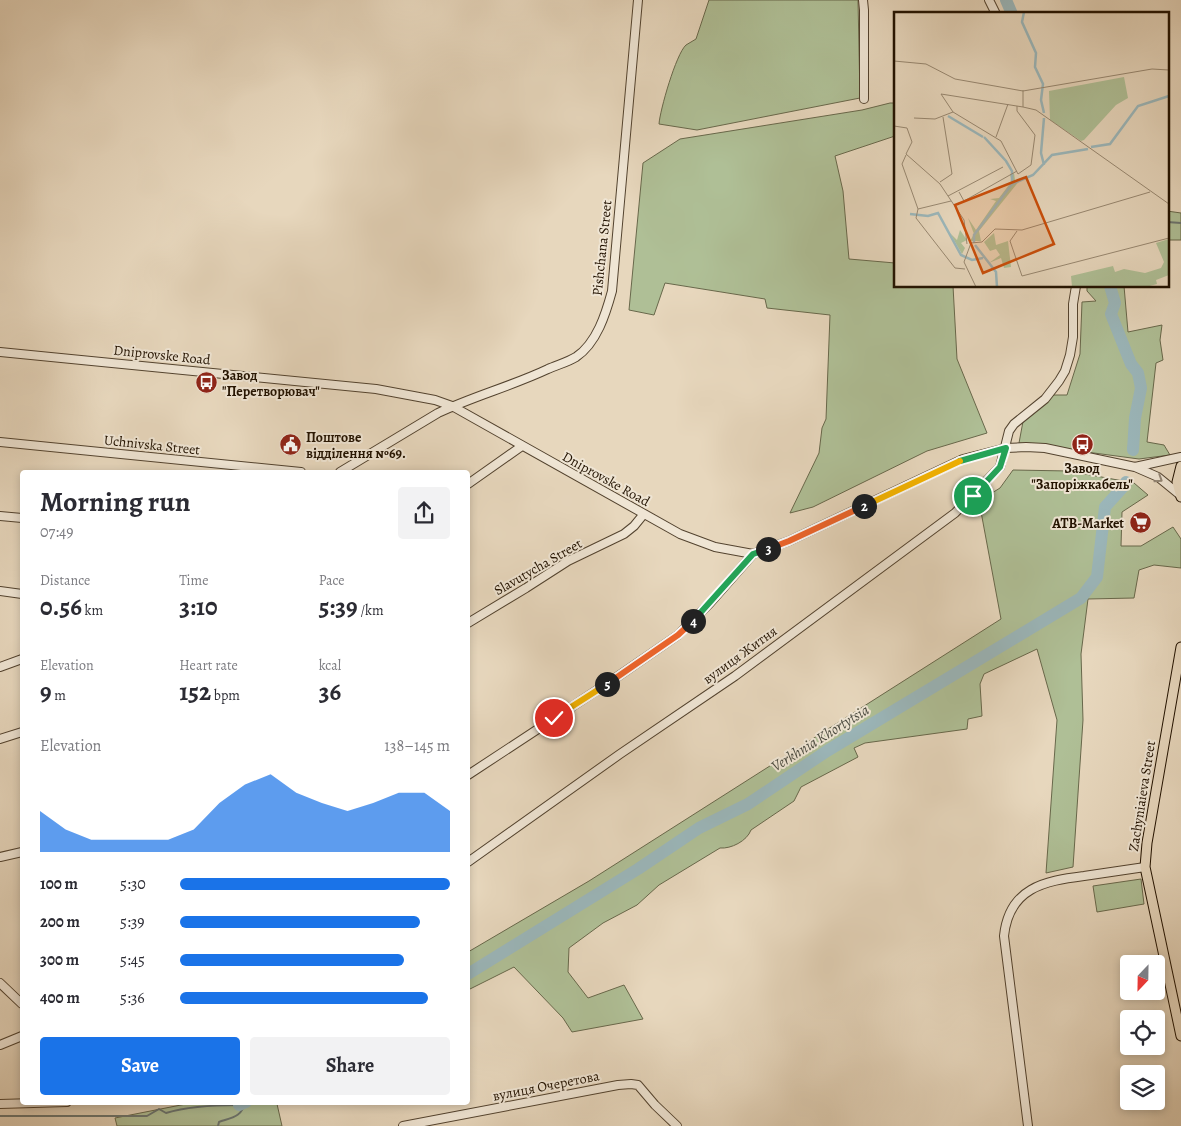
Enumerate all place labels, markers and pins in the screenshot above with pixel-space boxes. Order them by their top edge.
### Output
place label: Завод "Перетворювач" [222,366,320,401]
bus stop icon: Завод "Перетворювач" [194,371,218,395]
place label: Поштове відділення №69. [306,428,406,463]
public building icon: Поштове відділення №69. [278,433,302,457]
bus stop icon: Завод "Запоріжкабель" [1070,433,1094,457]
place label: Завод "Запоріжкабель" [1031,459,1133,494]
pin [952,475,994,517]
pin: 2 [852,494,876,518]
supermarket icon: ATB-Market [1128,511,1152,535]
place label: ATB-Market [1051,514,1124,533]
pin: 3 [756,536,780,562]
pin: 4 [680,608,706,634]
pin: 5 [594,672,620,696]
pin [533,697,575,739]

